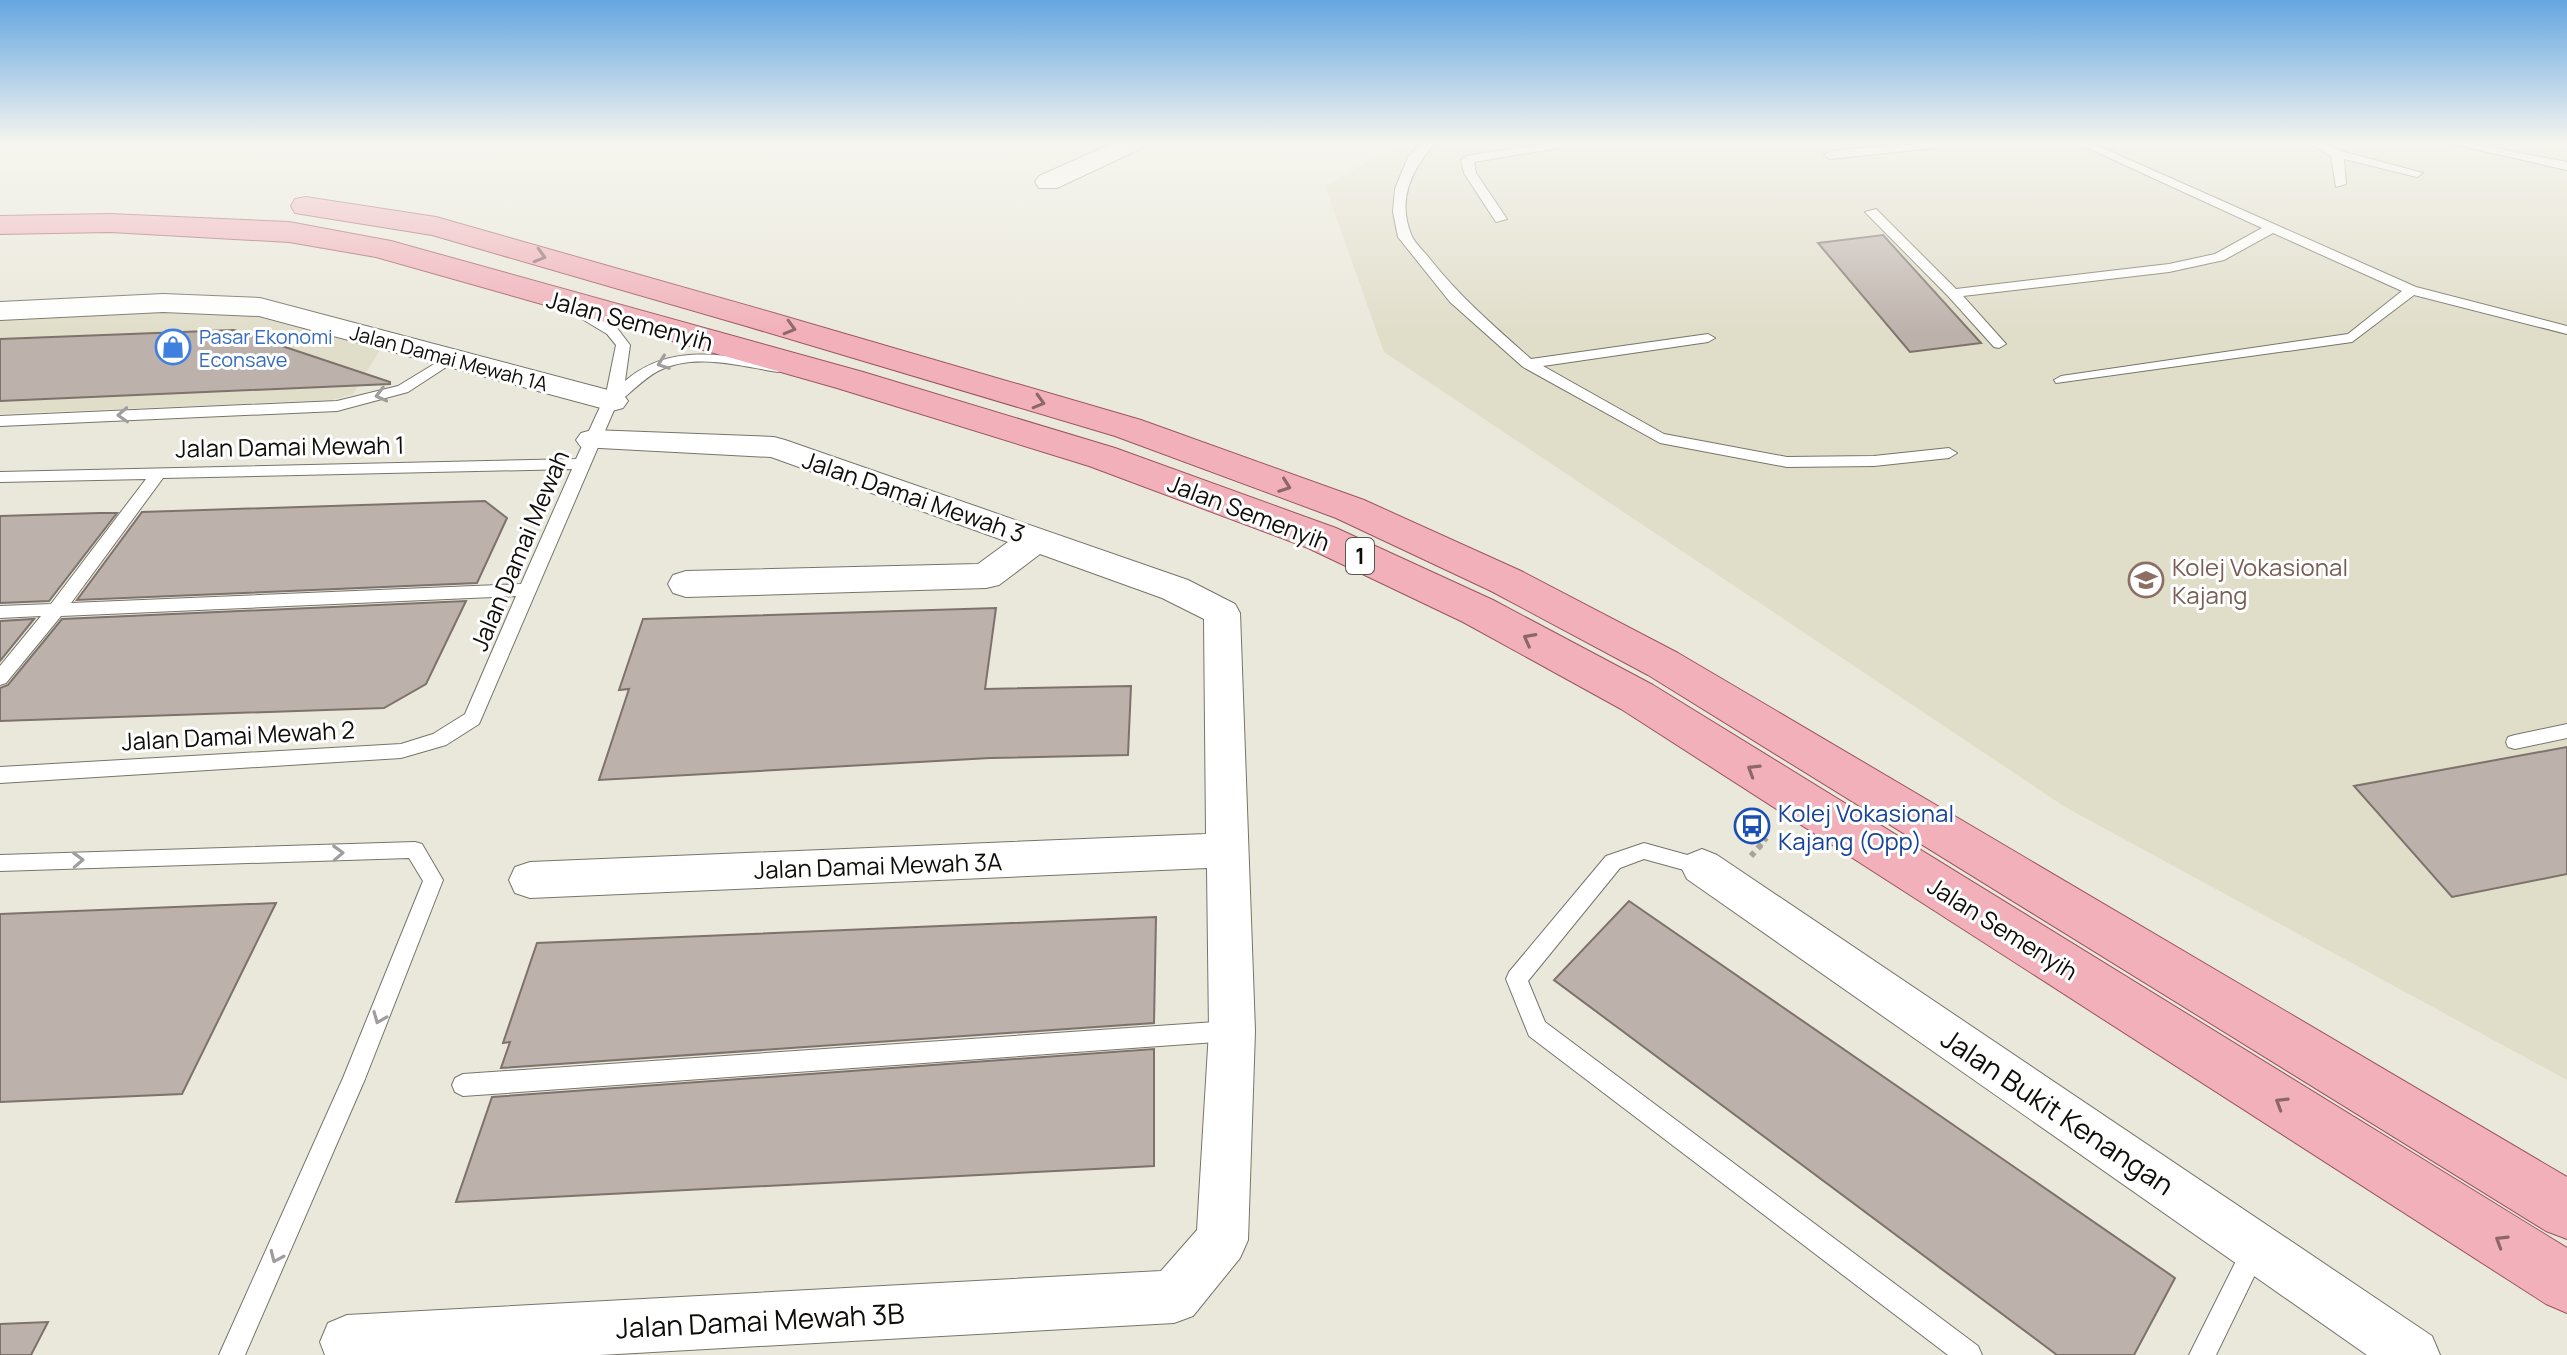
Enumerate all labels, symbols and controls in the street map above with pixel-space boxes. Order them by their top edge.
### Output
one-way arrow [532,247,546,263]
street label: Jalan Semenyih [543,282,717,358]
street label: Jalan Damai Mewah 1A [347,319,551,397]
one-way arrow [782,319,796,335]
place label: Pasar Ekonomi Econsave [199,323,333,373]
shop icon: Pasar Ekonomi Econsave [154,328,192,366]
one-way arrow [657,353,671,370]
one-way arrow [375,385,389,402]
one-way arrow [1032,393,1045,409]
one-way arrow [116,407,129,424]
street label: Jalan Damai Mewah 1 [175,428,405,464]
street label: Jalan Damai Mewah 3 [798,442,1030,550]
street label: Jalan Damai Mewah [462,445,576,655]
street label: Jalan Semenyih [1163,466,1335,558]
one-way arrow [1277,476,1291,492]
road number: 1 [1346,538,1374,574]
place label: Kolej Vokasional Kajang [2172,550,2348,611]
school or university icon: Kolej Vokasional Kajang [2127,561,2165,599]
one-way arrow [1523,633,1537,649]
street label: Jalan Damai Mewah 2 [121,712,355,758]
one-way arrow [1747,765,1762,780]
place label: Kolej Vokasional Kajang (Opp) [1778,796,1954,857]
bus stop icon: Kolej Vokasional Kajang (Opp) [1733,807,1771,845]
one-way arrow [332,844,345,861]
street label: Jalan Damai Mewah 3A [753,844,1003,886]
one-way arrow [72,852,85,869]
street label: Jalan Semenyih [1922,869,2084,987]
one-way arrow [372,1010,389,1024]
street label: Jalan Bukit Kenangan [1934,1019,2182,1203]
one-way arrow [2275,1097,2290,1112]
one-way arrow [2495,1236,2510,1251]
one-way arrow [270,1248,286,1263]
street label: Jalan Damai Mewah 3B [615,1293,905,1347]

